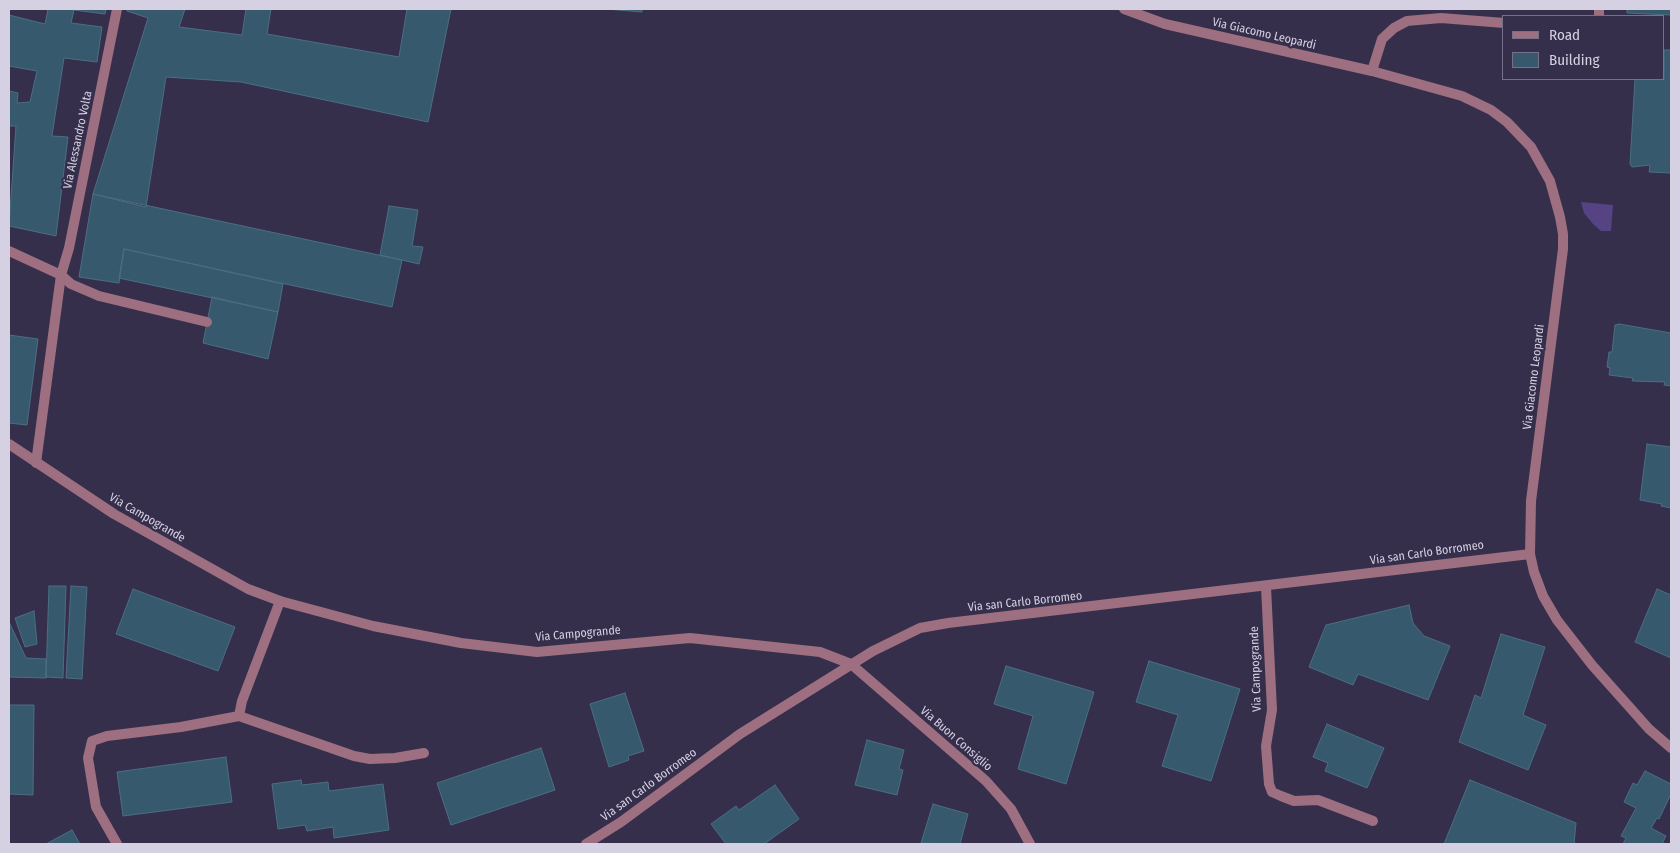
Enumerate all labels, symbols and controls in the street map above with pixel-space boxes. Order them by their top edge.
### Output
street label: Via Giacomo Leopardi [1211,15,1317,53]
legend [1502,15,1665,80]
text: Road [1549,26,1580,44]
text: Building [1549,51,1600,69]
street label: Via Alessandro Volta [61,90,95,190]
street label: Via Giacomo Leopardi [1520,324,1548,430]
street label: Via Campogrande [106,490,188,546]
street label: Via san Carlo Borromeo [1369,538,1485,568]
street label: Via san Carlo Borromeo [967,589,1083,615]
street label: Via Campogrande [535,623,621,645]
street label: Via Campogrande [1247,626,1265,712]
street label: Via Buon Consiglio [917,704,995,774]
street label: Via san Carlo Borromeo [598,745,700,825]

